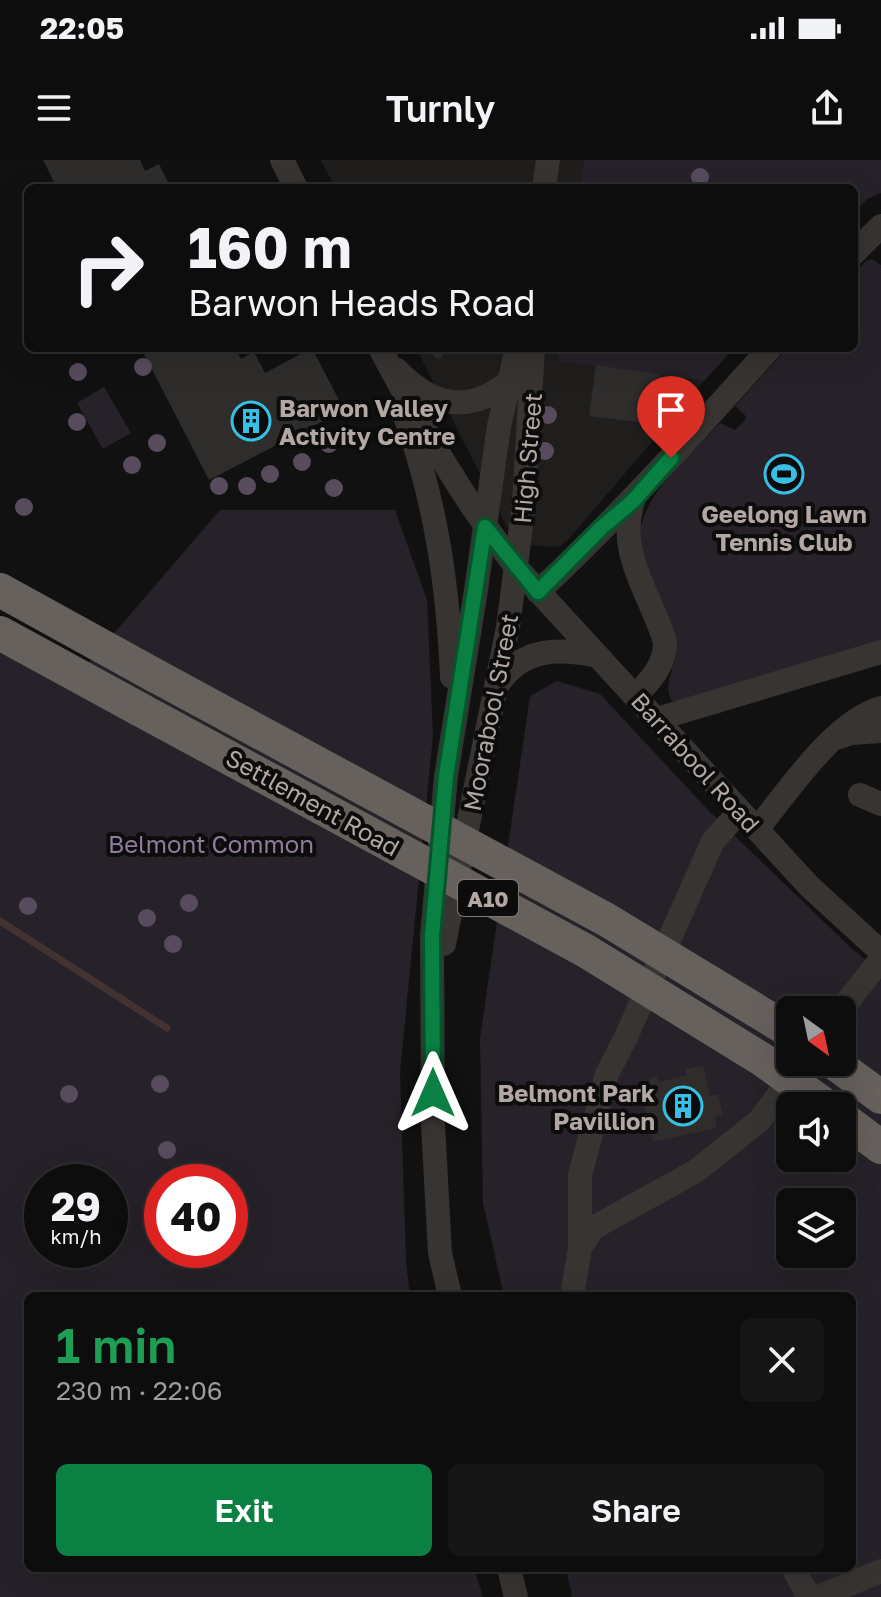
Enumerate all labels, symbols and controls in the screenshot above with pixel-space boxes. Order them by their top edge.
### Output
text: 22:05 [40,10,124,46]
icon: menu [32,86,76,130]
icon: share [805,86,849,130]
text: Turnly [386,87,495,130]
text: 160 m [188,213,352,280]
icon: right [56,216,160,320]
text: Barwon Heads Road [188,281,536,324]
pin [637,376,705,458]
icon: arrive [649,388,693,432]
street label: High Street [507,391,547,525]
place label: Barwon Valley Activity Centre [279,393,455,450]
building icon: Barwon Valley Activity Centre [230,400,272,442]
sports icon: Geelong Lawn Tennis Club [763,453,805,495]
place label: Geelong Lawn Tennis Club [701,499,867,556]
street label: Moorabool Street [457,611,523,813]
street label: Barrabool Road [626,686,766,838]
street label: Settlement Road [221,742,405,862]
park label: Belmont Common [108,829,314,858]
road number: A10 [458,880,518,916]
north arrow [776,996,856,1076]
map controls [776,996,856,1268]
position arrow [391,1051,475,1135]
place label: Belmont Park Pavillion [497,1078,655,1135]
building icon: Belmont Park Pavillion [662,1085,704,1127]
button: sound [776,1092,856,1172]
speed limit sign: 40 [144,1164,248,1268]
text: 29 [51,1182,101,1230]
button: layers [776,1188,856,1268]
text: km/h [51,1224,101,1248]
text: 1 min [56,1316,176,1374]
button: close [740,1318,824,1402]
text: 230 m · 22:06 [56,1375,223,1406]
button: Exit [56,1464,432,1556]
button: Share [448,1464,824,1556]

